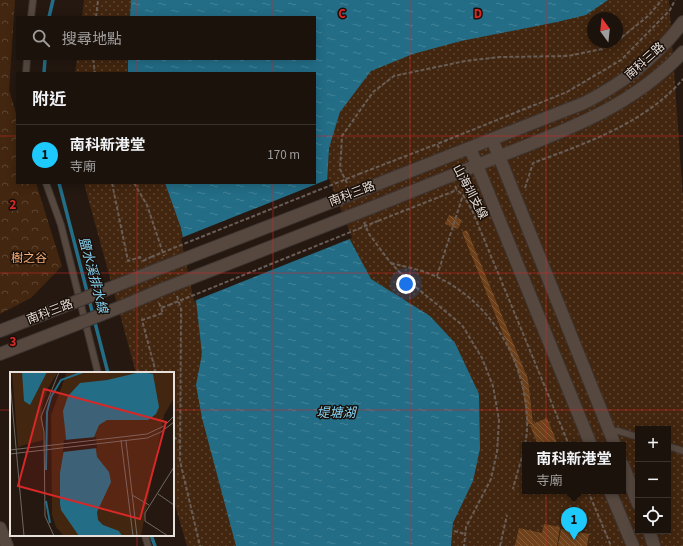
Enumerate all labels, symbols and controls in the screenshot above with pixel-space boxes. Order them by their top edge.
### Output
text: C [338,5,346,23]
text: D [474,5,482,23]
north arrow [587,12,623,48]
search box [16,16,316,60]
icon: search [30,27,52,49]
text: 搜尋地點 [62,29,122,50]
street label: 南科三路 [621,39,669,83]
text: 附近 [32,88,66,112]
text: 南科新港堂 [70,135,145,156]
text: 1 [42,146,48,164]
text: 170 m [267,146,300,164]
text: 寺廟 [70,158,96,176]
street label: 山海圳支線 [448,162,492,222]
street label: 南科三路 [327,177,377,211]
text: 2 [10,196,17,214]
water label: 鹽水溪排水線 [74,235,112,317]
park label: 樹之谷 [11,250,47,267]
your location [396,274,416,294]
street label: 南科三路 [25,295,75,329]
text: 3 [10,333,17,351]
inset map [10,372,174,536]
water label: 堤塘湖 [316,404,357,422]
map controls [635,426,671,534]
button: + [635,426,671,462]
popup [522,442,626,494]
text: 南科新港堂 [536,449,612,470]
button: − [635,462,671,498]
text: 寺廟 [536,472,563,490]
button: locate [635,498,671,534]
pin: 1 [561,507,587,540]

